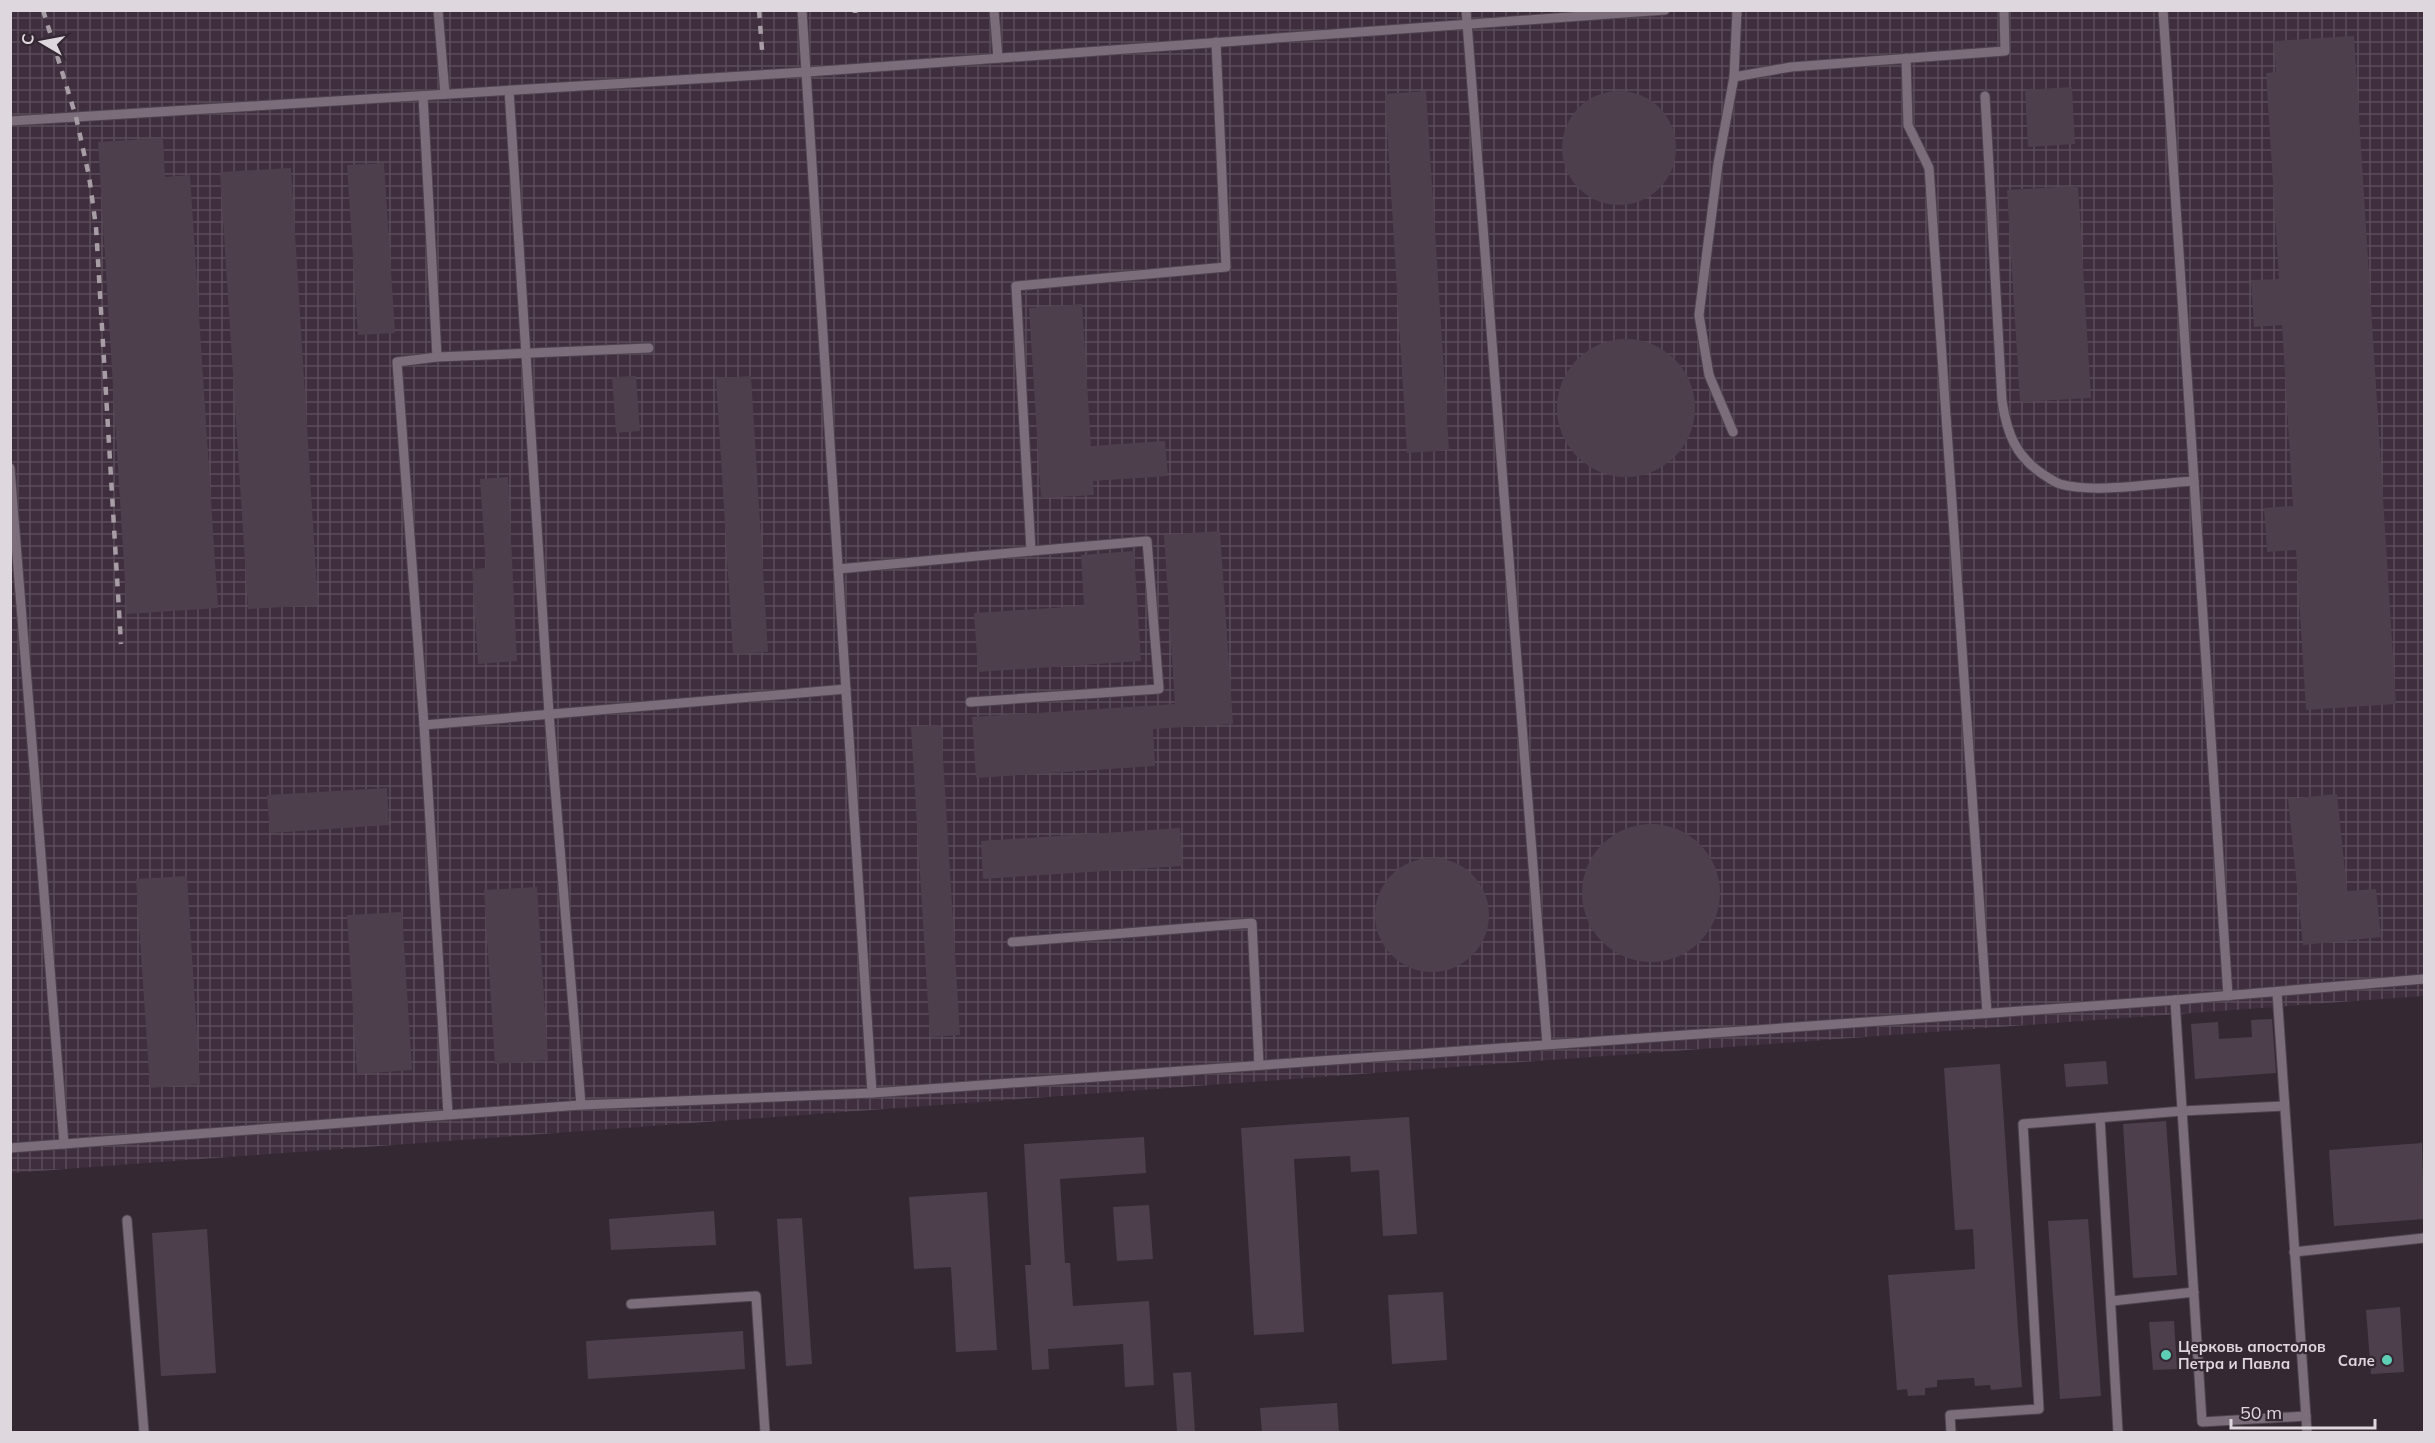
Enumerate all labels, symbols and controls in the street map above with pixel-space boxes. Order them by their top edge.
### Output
north arrow [12,12,72,72]
text: С [16,32,38,47]
place label: Церковь апостолов Петра и Павла [2178,1337,2326,1373]
marker: Церковь апостолов Петра и Павла [2159,1348,2173,1362]
place label: Сале [2338,1351,2375,1370]
marker: Сале [2380,1353,2394,1367]
scale bar [2231,1392,2375,1430]
text: 50 m [2240,1401,2282,1424]

